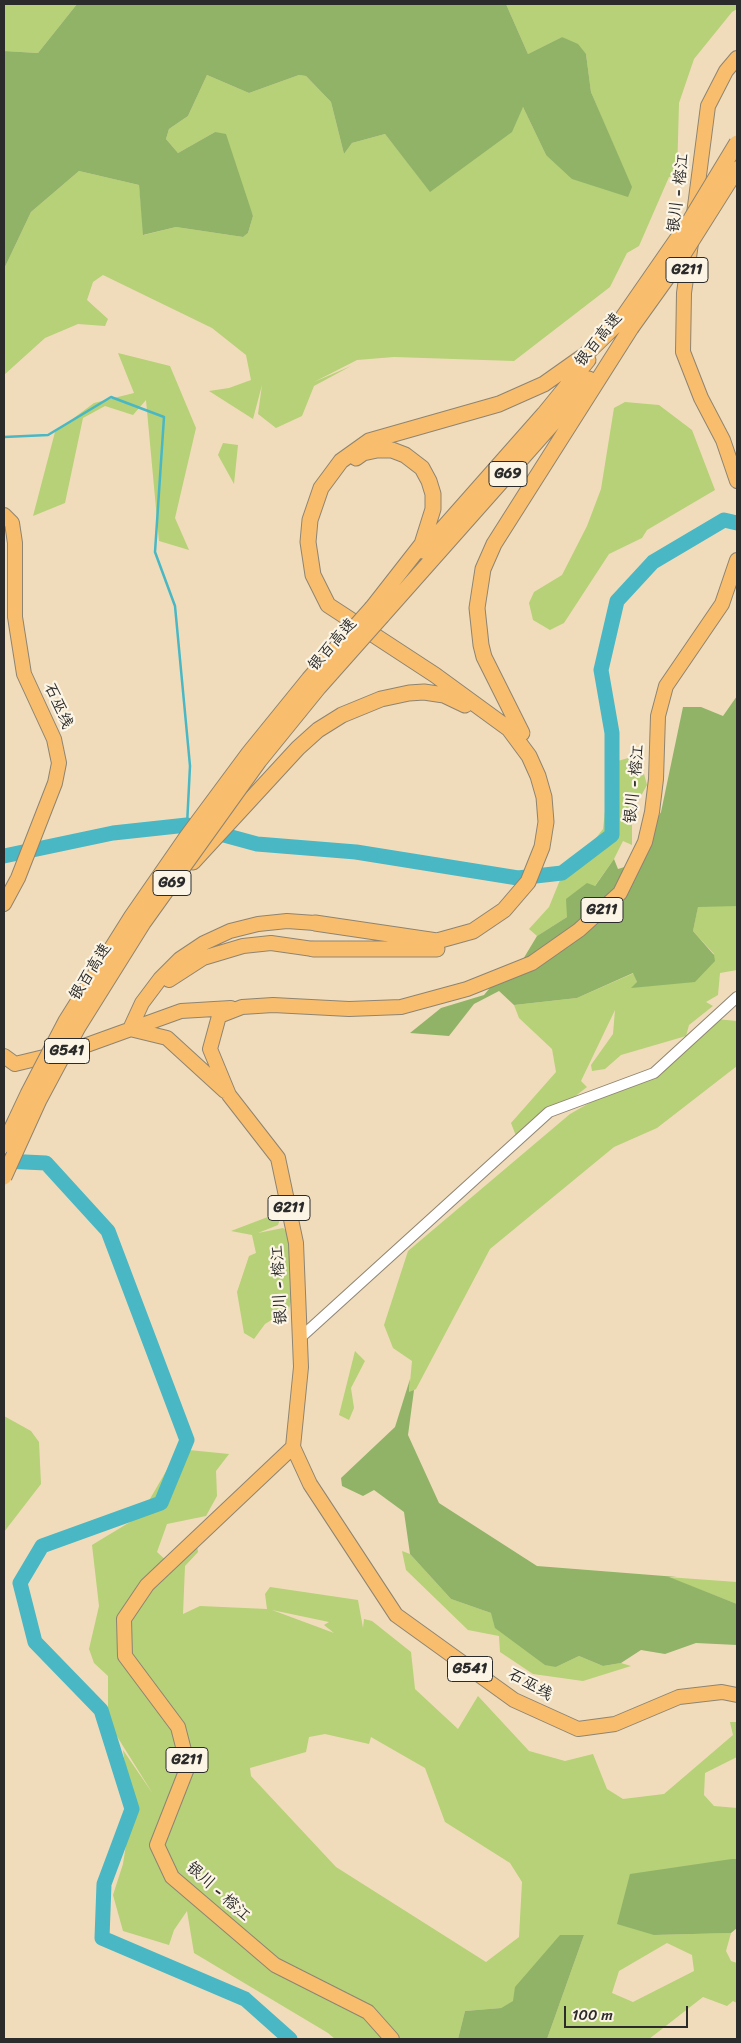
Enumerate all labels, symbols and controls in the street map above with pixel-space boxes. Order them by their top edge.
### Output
street label: 银川 - 榕江 [665,152,693,234]
road number: G211 [666,258,708,282]
street label: 银百高速 [571,309,627,371]
road number: G69 [489,462,527,486]
street label: 银百高速 [305,615,361,675]
street label: 石巫线 [39,680,77,732]
street label: 银川 - 榕江 [621,743,649,825]
road number: G69 [153,870,191,896]
road number: G211 [581,898,623,922]
street label: 银百高速 [66,940,116,1004]
road number: G541 [44,1038,90,1064]
road number: G211 [268,1196,310,1220]
street label: 银川 - 榕江 [268,1245,292,1325]
road number: G541 [448,1656,492,1682]
street label: 石巫线 [504,1665,556,1705]
road number: G211 [166,1748,208,1772]
street label: 银川 - 榕江 [182,1858,254,1926]
scale bar [566,1996,690,2028]
text: 100 m [572,2002,613,2028]

